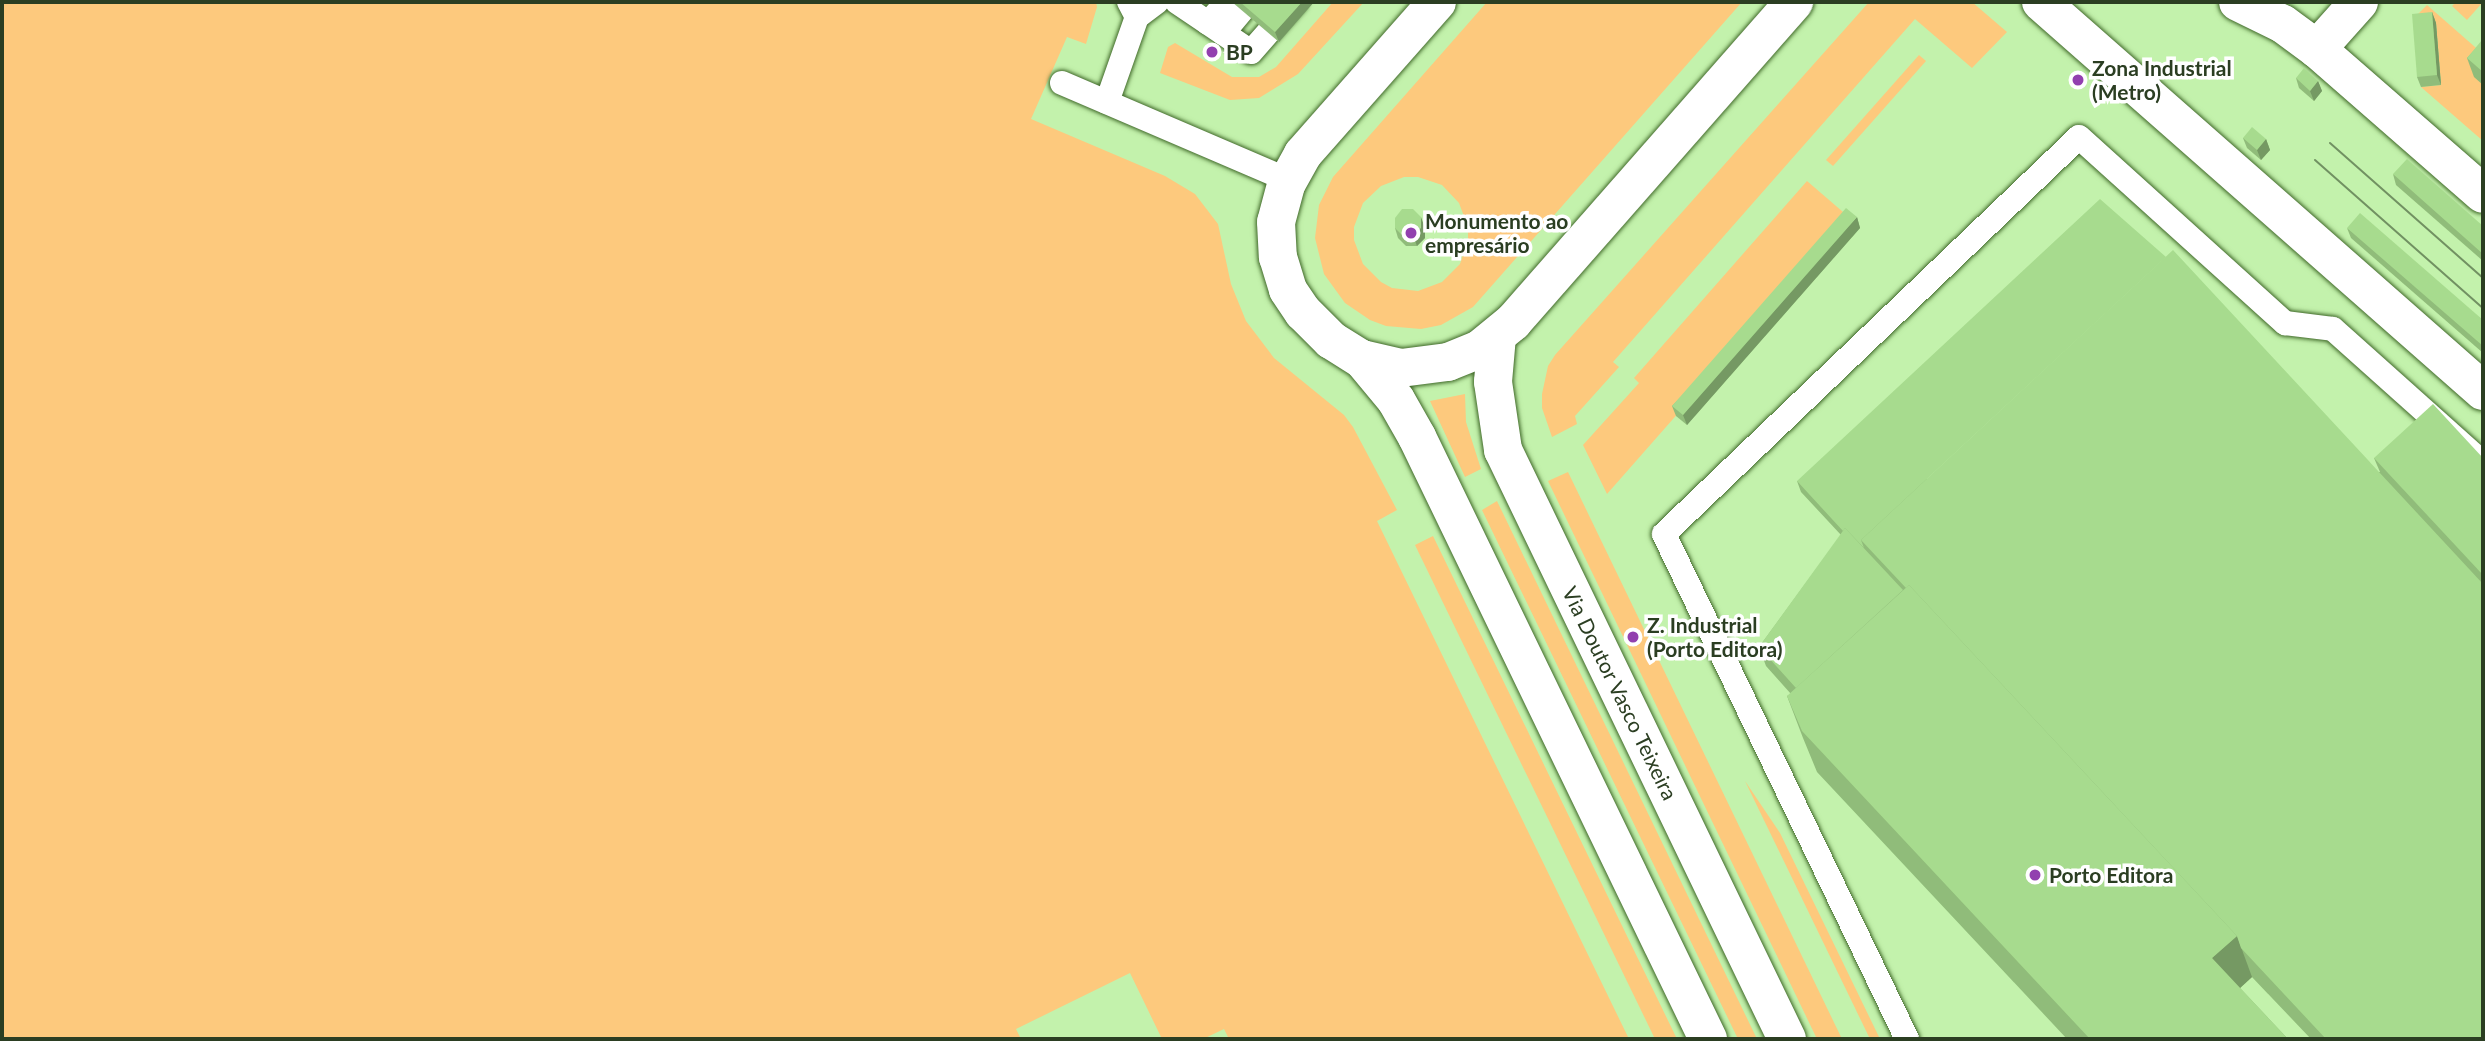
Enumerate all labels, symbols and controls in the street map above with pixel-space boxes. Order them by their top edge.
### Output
place label: BP [1226,39,1253,65]
marker: BP [1204,44,1220,60]
place label: Zona Industrial (Metro) [2092,55,2232,105]
marker: Zona Industrial (Metro) [2070,72,2086,88]
place label: Monumento ao empresário [1425,208,1568,258]
marker: Monumento ao empresário [1403,225,1419,241]
street label: Via Doutor Vasco Teixeira [1557,581,1683,805]
place label: Z. Industrial (Porto Editora) [1647,612,1783,662]
marker: Z. Industrial (Porto Editora) [1625,629,1641,645]
place label: Porto Editora [2049,862,2173,888]
marker: Porto Editora [2027,867,2043,883]

